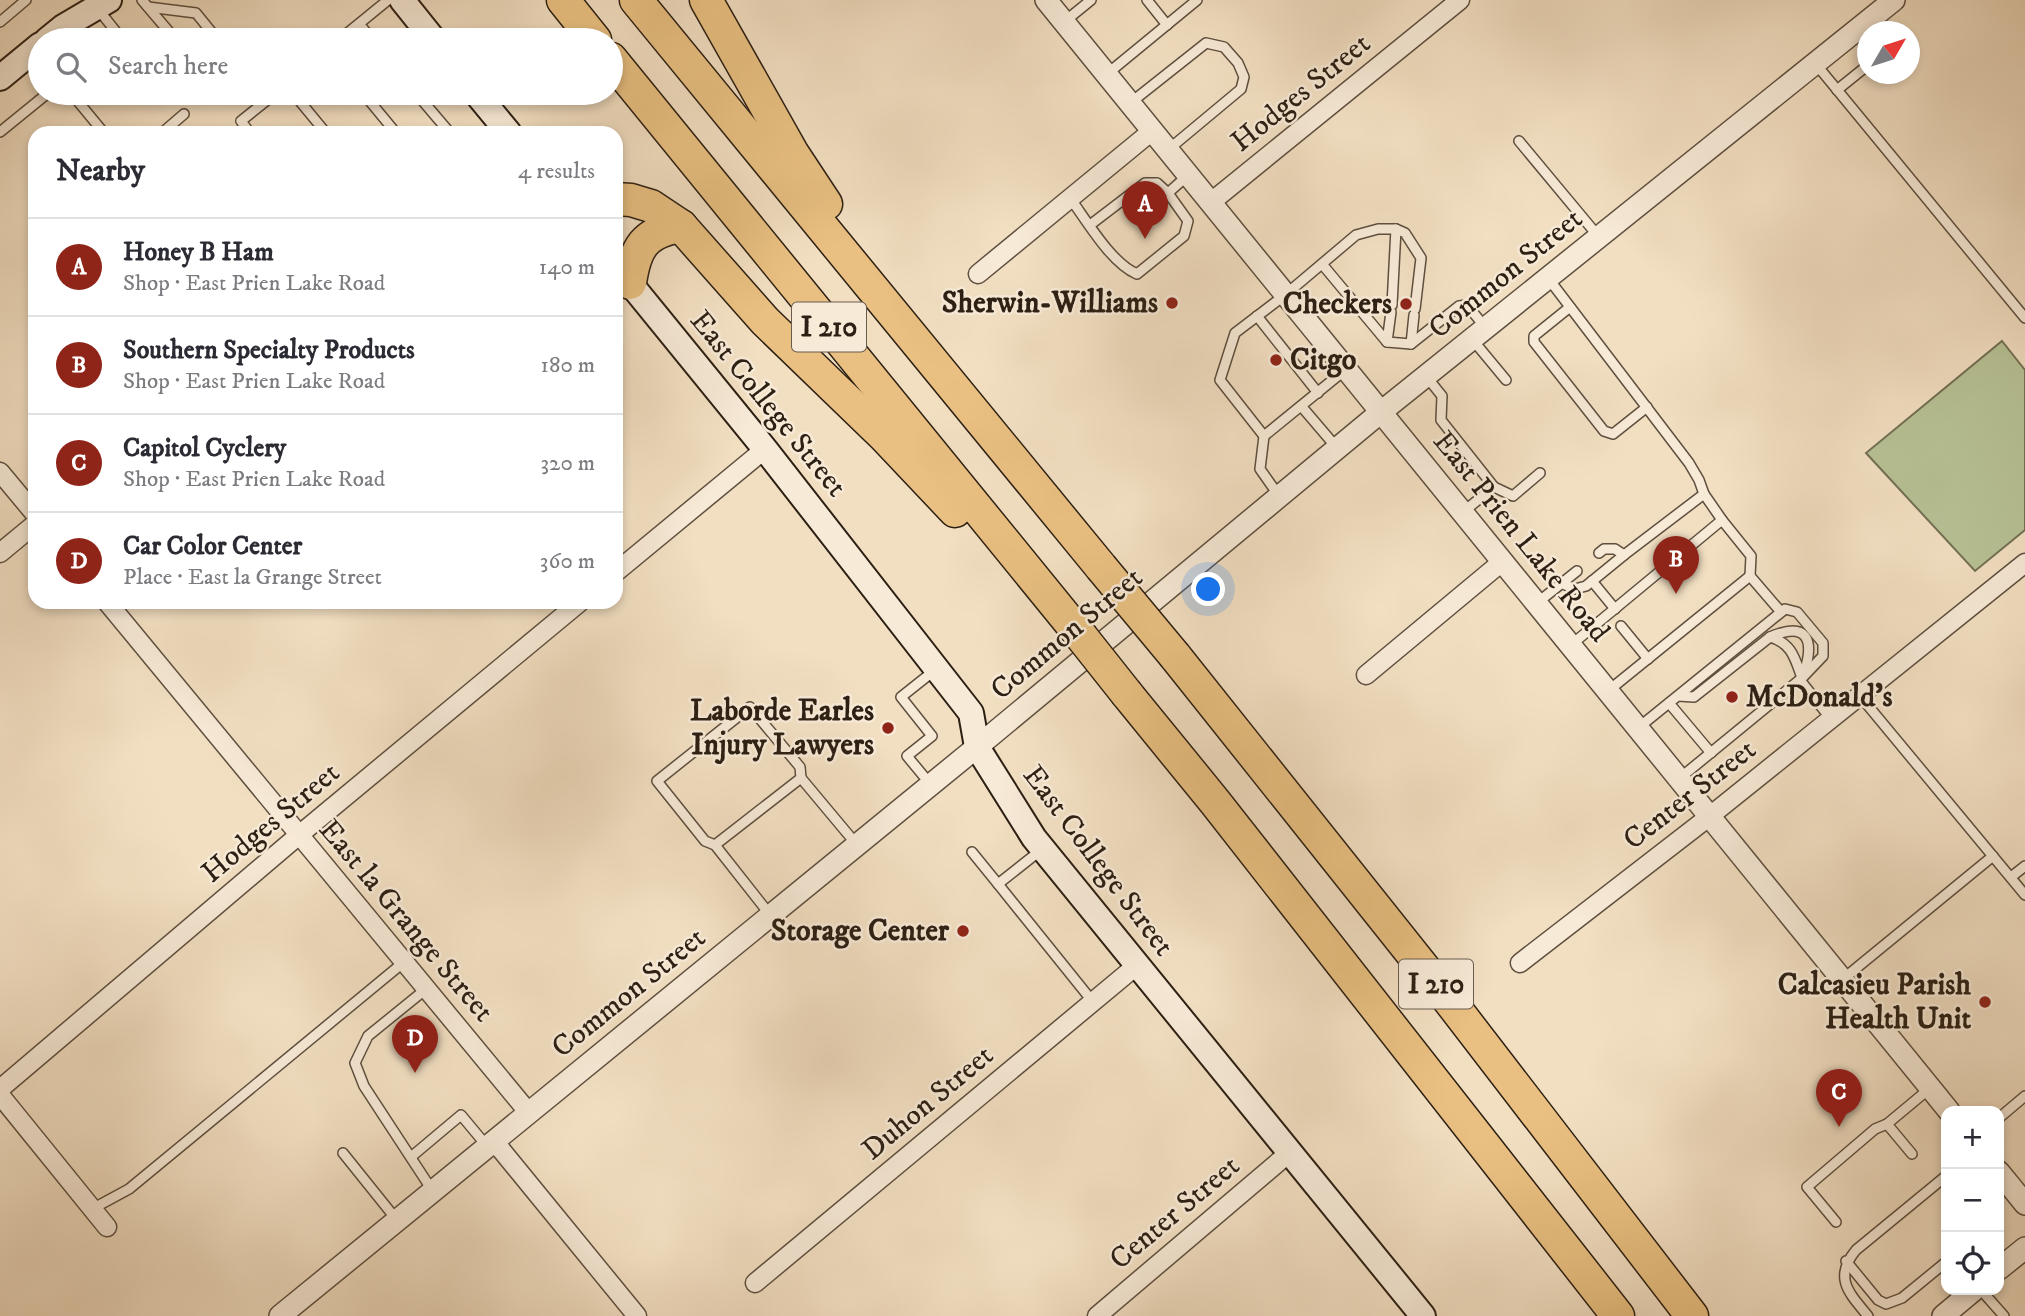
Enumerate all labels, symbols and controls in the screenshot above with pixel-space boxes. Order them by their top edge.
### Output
north arrow [1857,21,1920,84]
street label: Hodges Street [1224,26,1378,160]
search box [28,28,623,105]
icon: search [52,48,90,86]
text: Search here [108,50,228,83]
text: Nearby [56,153,145,190]
text: 4 results [518,157,595,186]
pin: A [1122,181,1168,239]
street label: Common Street [1422,201,1590,347]
text: Honey B Ham [123,236,274,269]
text: A [72,253,86,282]
text: 140 m [539,253,595,282]
text: Shop · East Prien Lake Road [123,269,385,298]
place label: Sherwin-Williams [942,285,1158,322]
place label: Checkers [1283,286,1392,323]
marker: Sherwin-Williams [1164,295,1180,311]
marker: Checkers [1398,296,1414,312]
road number: I 210 [792,302,866,352]
street label: East College Street [681,303,855,505]
text: Southern Specialty Products [123,334,415,367]
place label: Citgo [1290,342,1356,379]
text: B [72,351,86,380]
text: 180 m [540,351,595,380]
marker: Citgo [1268,352,1284,368]
text: Shop · East Prien Lake Road [123,367,385,396]
street label: East Prien Lake Road [1425,424,1617,650]
text: Capitol Cyclery [123,432,286,465]
text: C [71,449,87,478]
text: 320 m [541,449,595,478]
text: Shop · East Prien Lake Road [123,465,385,494]
text: Car Color Center [123,530,302,563]
pin: B [1653,536,1699,594]
text: D [70,547,88,576]
text: 360 m [540,547,595,576]
street label: Common Street [983,560,1151,708]
text: Place · East la Grange Street [123,563,382,592]
your location [1191,572,1225,606]
place label: McDonald's [1746,679,1893,716]
marker: McDonald's [1724,689,1740,705]
place label: Laborde Earles Injury Lawyers [690,693,874,764]
marker: Laborde Earles Injury Lawyers [880,720,896,736]
street label: Center Street [1616,732,1764,858]
street label: Hodges Street [194,755,348,891]
street label: East College Street [1014,758,1182,964]
street label: East la Grange Street [310,812,502,1030]
place label: Storage Center [771,913,950,950]
street label: Common Street [545,920,713,1066]
marker: Storage Center [955,923,971,939]
road number: I 210 [1399,960,1473,1009]
place label: Calcasieu Parish Health Unit [1778,967,1971,1038]
marker: Calcasieu Parish Health Unit [1977,994,1993,1010]
pin: D [392,1015,438,1073]
street label: Duhon Street [855,1037,1001,1169]
pin: C [1816,1069,1862,1127]
map controls [1941,1106,2004,1295]
button: + [1941,1106,2004,1169]
street label: Center Street [1102,1148,1248,1278]
button: − [1941,1169,2004,1232]
button: locate [1941,1232,2004,1295]

